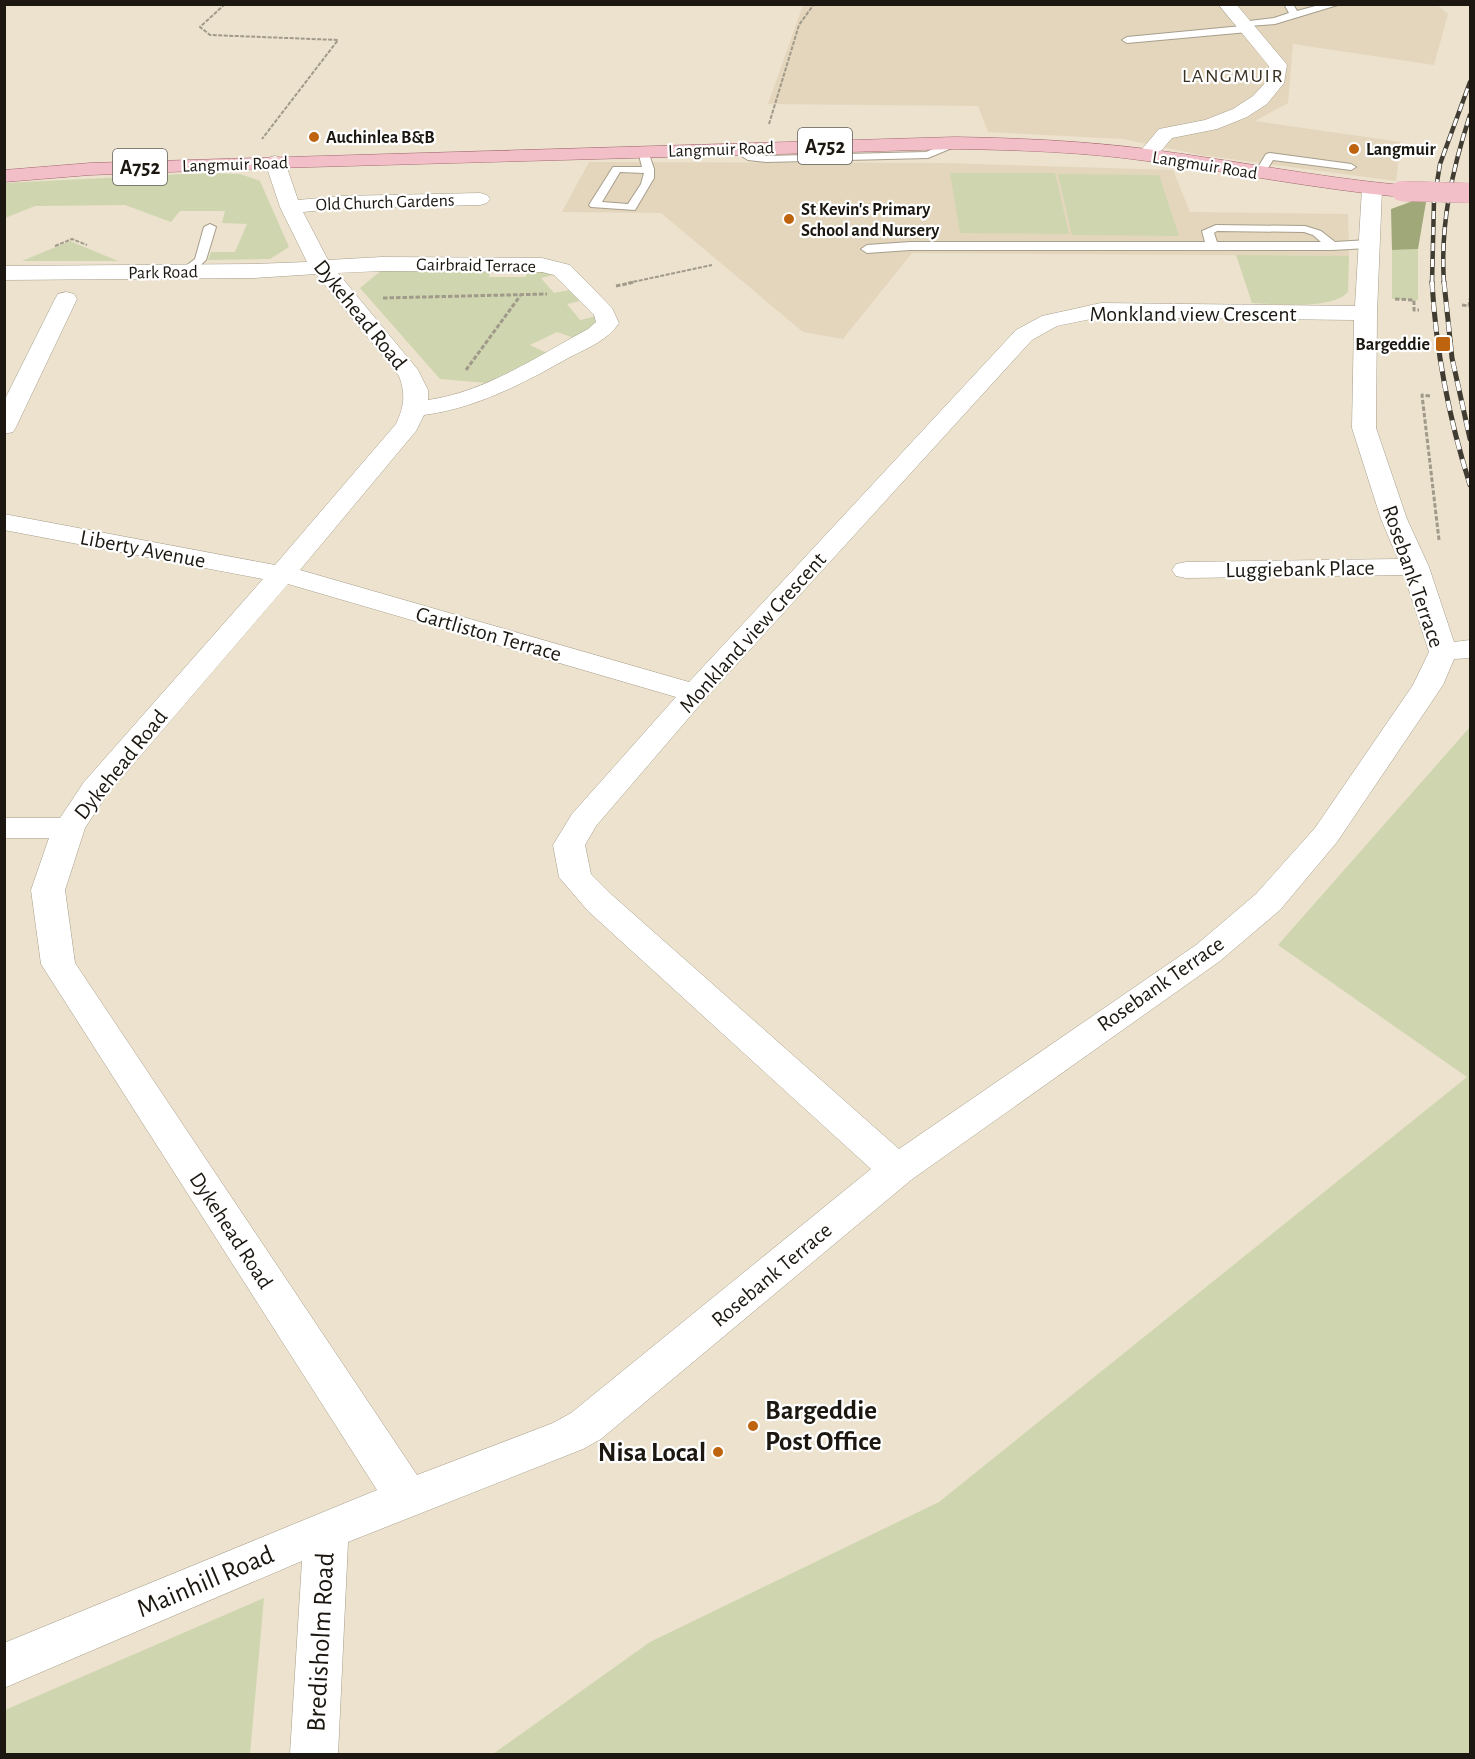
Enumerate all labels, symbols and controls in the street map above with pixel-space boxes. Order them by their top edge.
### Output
district label: LANGMUIR [1182,66,1284,86]
road number: A752 [798,128,852,164]
place label: Auchinlea B&B [326,129,435,147]
marker: Auchinlea B&B [307,130,321,144]
street label: Langmuir Road [668,139,774,161]
place label: Langmuir [1366,141,1436,159]
marker: Langmuir [1347,142,1361,156]
road number: A752 [113,149,167,185]
street label: Langmuir Road [1151,149,1259,183]
street label: Langmuir Road [182,154,288,176]
street label: Old Church Gardens [315,192,455,214]
place label: St Kevin's Primary School and Nursery [801,201,940,240]
marker: St Kevin's Primary School and Nursery [782,212,796,226]
street label: Dykehead Road [310,256,411,374]
street label: Gairbraid Terrace [416,256,536,276]
street label: Park Road [128,263,198,283]
street label: Monkland view Crescent [1089,303,1297,325]
marker: Bargeddie [1434,335,1452,353]
place label: Bargeddie [1355,336,1430,354]
street label: Rosebank Terrace [1378,502,1448,650]
street label: Liberty Avenue [78,526,207,572]
street label: Monkland view Crescent [675,548,830,717]
street label: Luggiebank Place [1225,557,1375,581]
street label: Gartliston Terrace [413,603,564,665]
street label: Dykehead Road [70,706,171,824]
street label: Rosebank Terrace [1093,932,1228,1036]
street label: Dykehead Road [185,1168,277,1293]
street label: Rosebank Terrace [708,1218,836,1331]
place label: Bargeddie Post Office [765,1397,881,1455]
marker: Bargeddie Post Office [746,1419,760,1433]
place label: Nisa Local [598,1439,706,1466]
marker: Nisa Local [711,1445,725,1459]
street label: Mainhill Road [133,1540,278,1622]
street label: Bredisholm Road [302,1552,339,1732]

